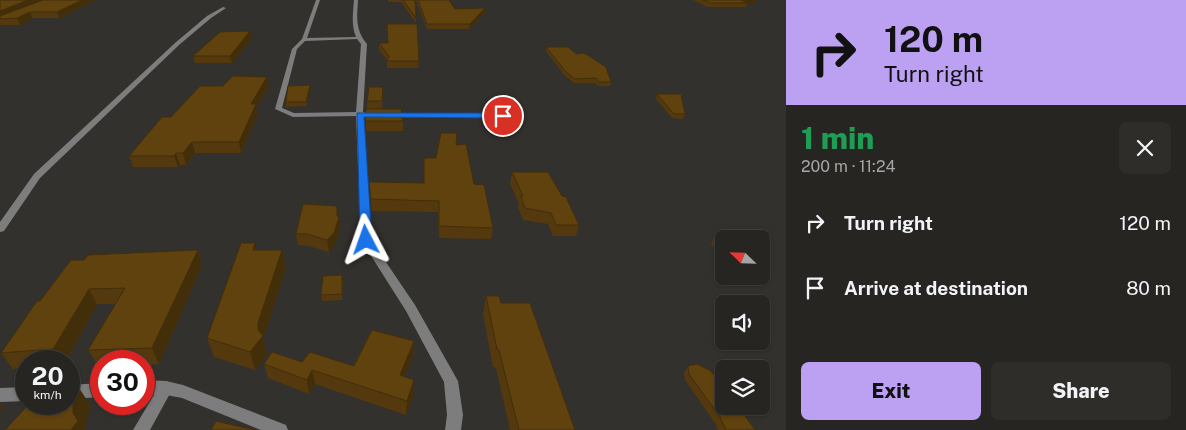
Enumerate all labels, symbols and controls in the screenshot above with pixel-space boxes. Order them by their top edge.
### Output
text: 120 m [884,19,983,60]
icon: right [801,20,866,85]
text: Turn right [884,61,984,87]
pin [482,95,524,137]
icon: arrive [489,102,517,130]
text: 1 min [801,120,874,156]
button: close [1119,122,1171,174]
text: 200 m · 11:24 [801,157,896,176]
icon: right [801,209,829,237]
text: Turn right [844,212,933,234]
text: 120 m [1119,212,1171,234]
position arrow [339,213,391,265]
north arrow [715,230,770,285]
map controls [715,230,770,415]
icon: arrive [801,274,829,302]
text: Arrive at destination [844,277,1028,299]
text: 80 m [1126,277,1171,299]
button: sound [715,295,770,350]
speed limit sign: 30 [90,350,155,415]
button: layers [715,360,770,415]
text: 20 [32,361,64,391]
button: Exit [801,362,981,420]
button: Share [991,362,1171,420]
text: km/h [33,388,62,402]

